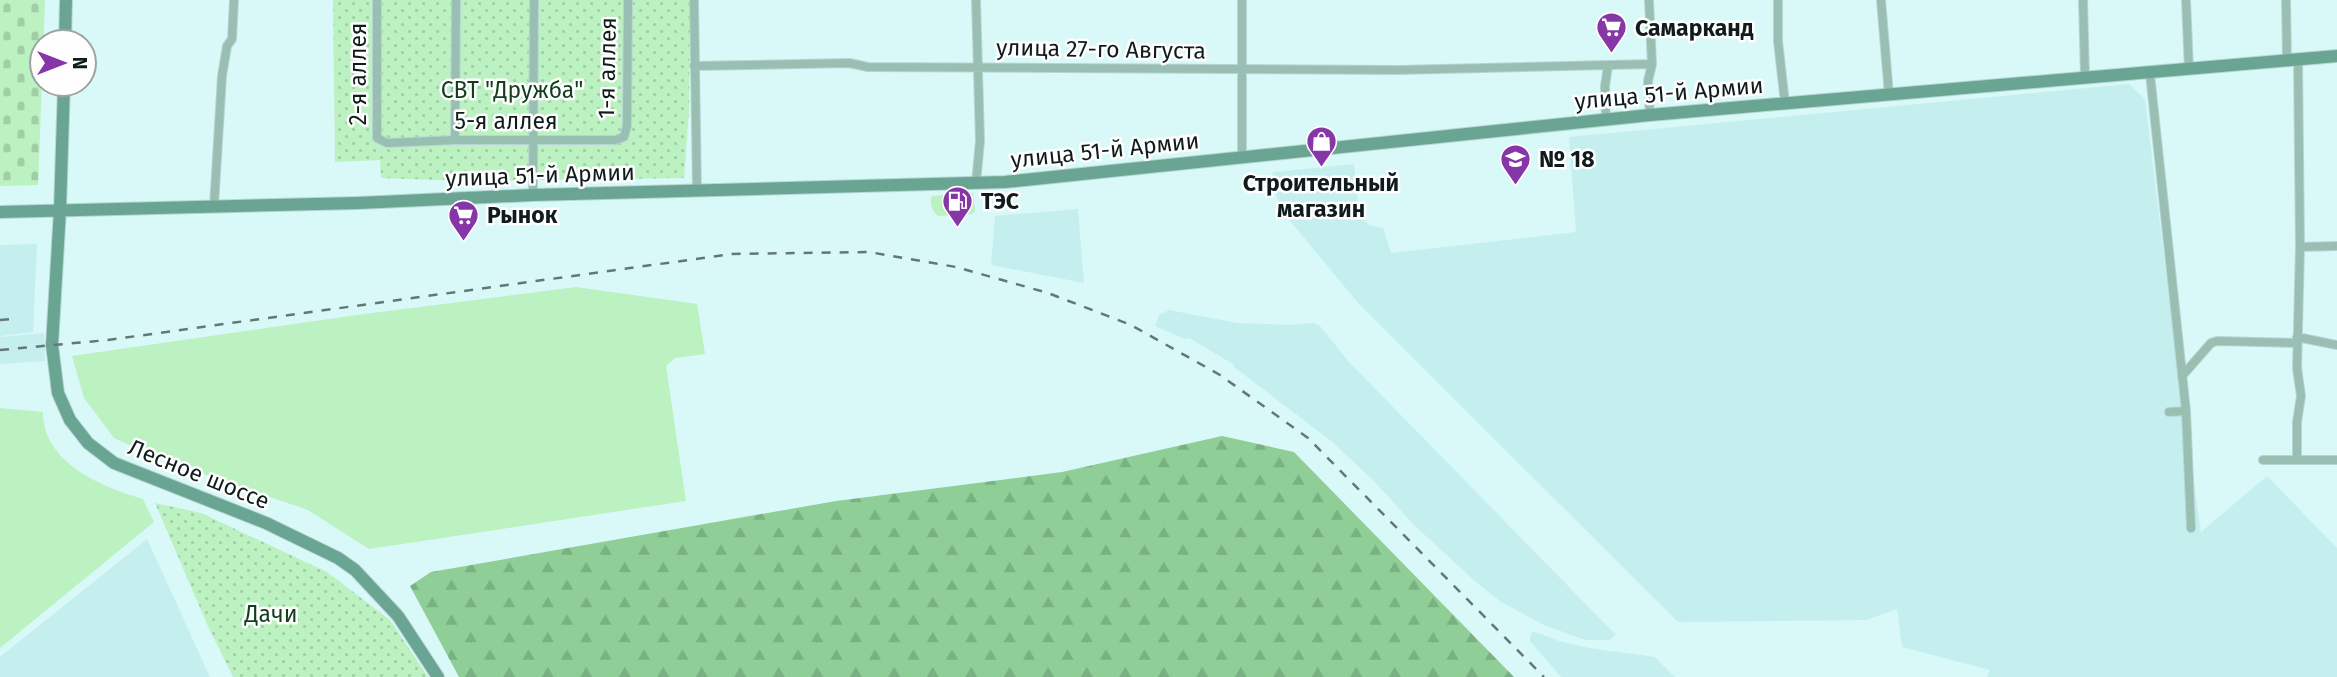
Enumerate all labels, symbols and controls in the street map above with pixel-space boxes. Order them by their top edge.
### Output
supermarket icon: Самарканд [1595,11,1629,55]
place label: Самарканд [1635,14,1754,42]
street label: 1-я аллея [592,17,622,119]
street label: 2-я аллея [344,22,372,126]
north arrow [28,28,98,98]
street label: улица 27-го Августа [996,33,1206,65]
text: N [68,57,91,69]
street label: улица 51-й Армии [1573,71,1765,115]
park label: СВТ "Дружба" [441,76,583,104]
street label: 5-я аллея [454,107,558,135]
shop icon: Строительный магазин [1304,125,1338,169]
street label: улица 51-й Армии [1009,126,1201,174]
school or university icon: № 18 [1499,142,1533,186]
place label: № 18 [1539,145,1595,173]
street label: улица 51-й Армии [445,158,635,192]
place label: Строительный магазин [1243,169,1399,223]
fuel station icon: ТЭС [941,184,975,228]
place label: ТЭС [981,187,1020,215]
supermarket icon: Рынок [447,198,481,242]
place label: Рынок [487,201,558,229]
street label: Лесное шоссе [124,433,274,515]
park label: Дачи [243,600,298,628]

